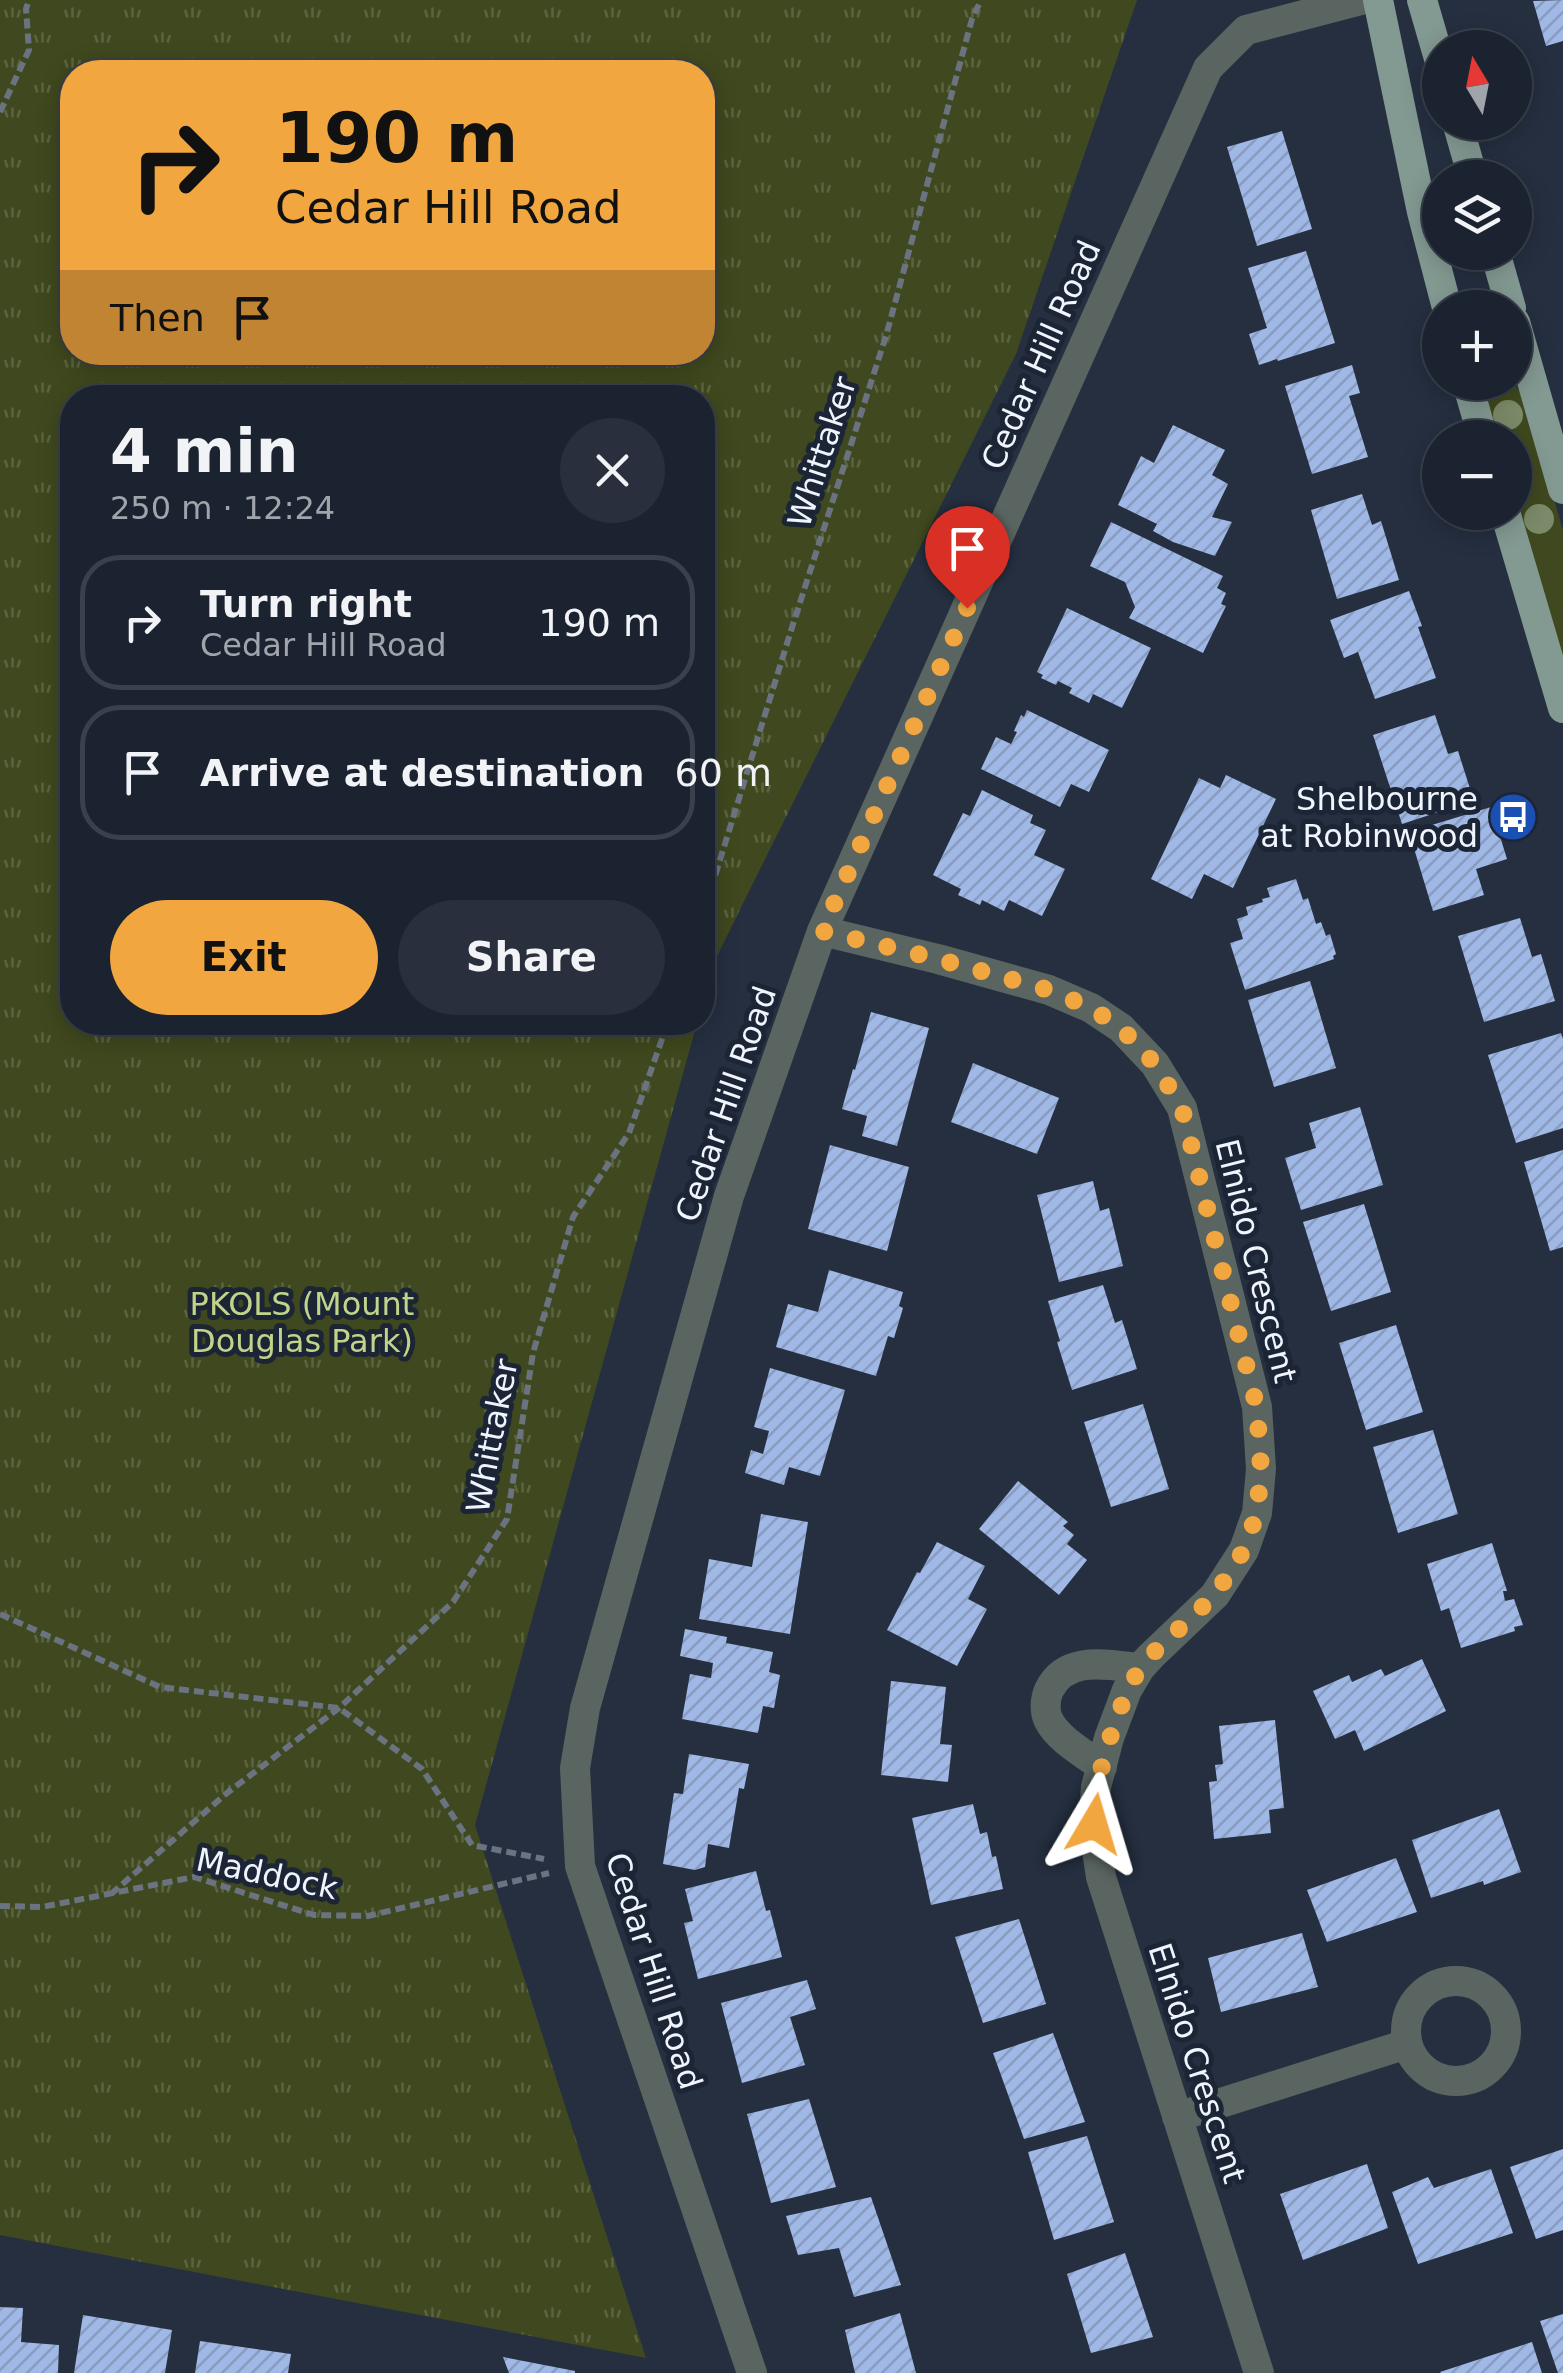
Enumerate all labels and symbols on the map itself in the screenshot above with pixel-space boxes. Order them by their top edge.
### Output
north arrow [1422,30,1532,140]
street label: Cedar Hill Road [974,235,1108,475]
street label: Whittaker [780,371,864,532]
pin [925,506,1010,609]
place label: Shelbourne at Robinwood [1260,780,1478,855]
bus stop icon: Shelbourne at Robinwood [1487,791,1539,843]
street label: Cedar Hill Road [668,981,784,1227]
street label: Elnido Crescent [1207,1135,1305,1387]
park label: PKOLS (Mount Douglas Park) [190,1285,414,1360]
street label: Whittaker [458,1355,526,1516]
position arrow [1042,1772,1146,1876]
street label: Maddock [193,1840,342,1908]
street label: Cedar Hill Road [598,1848,710,2094]
street label: Elnido Crescent [1140,1938,1254,2188]

